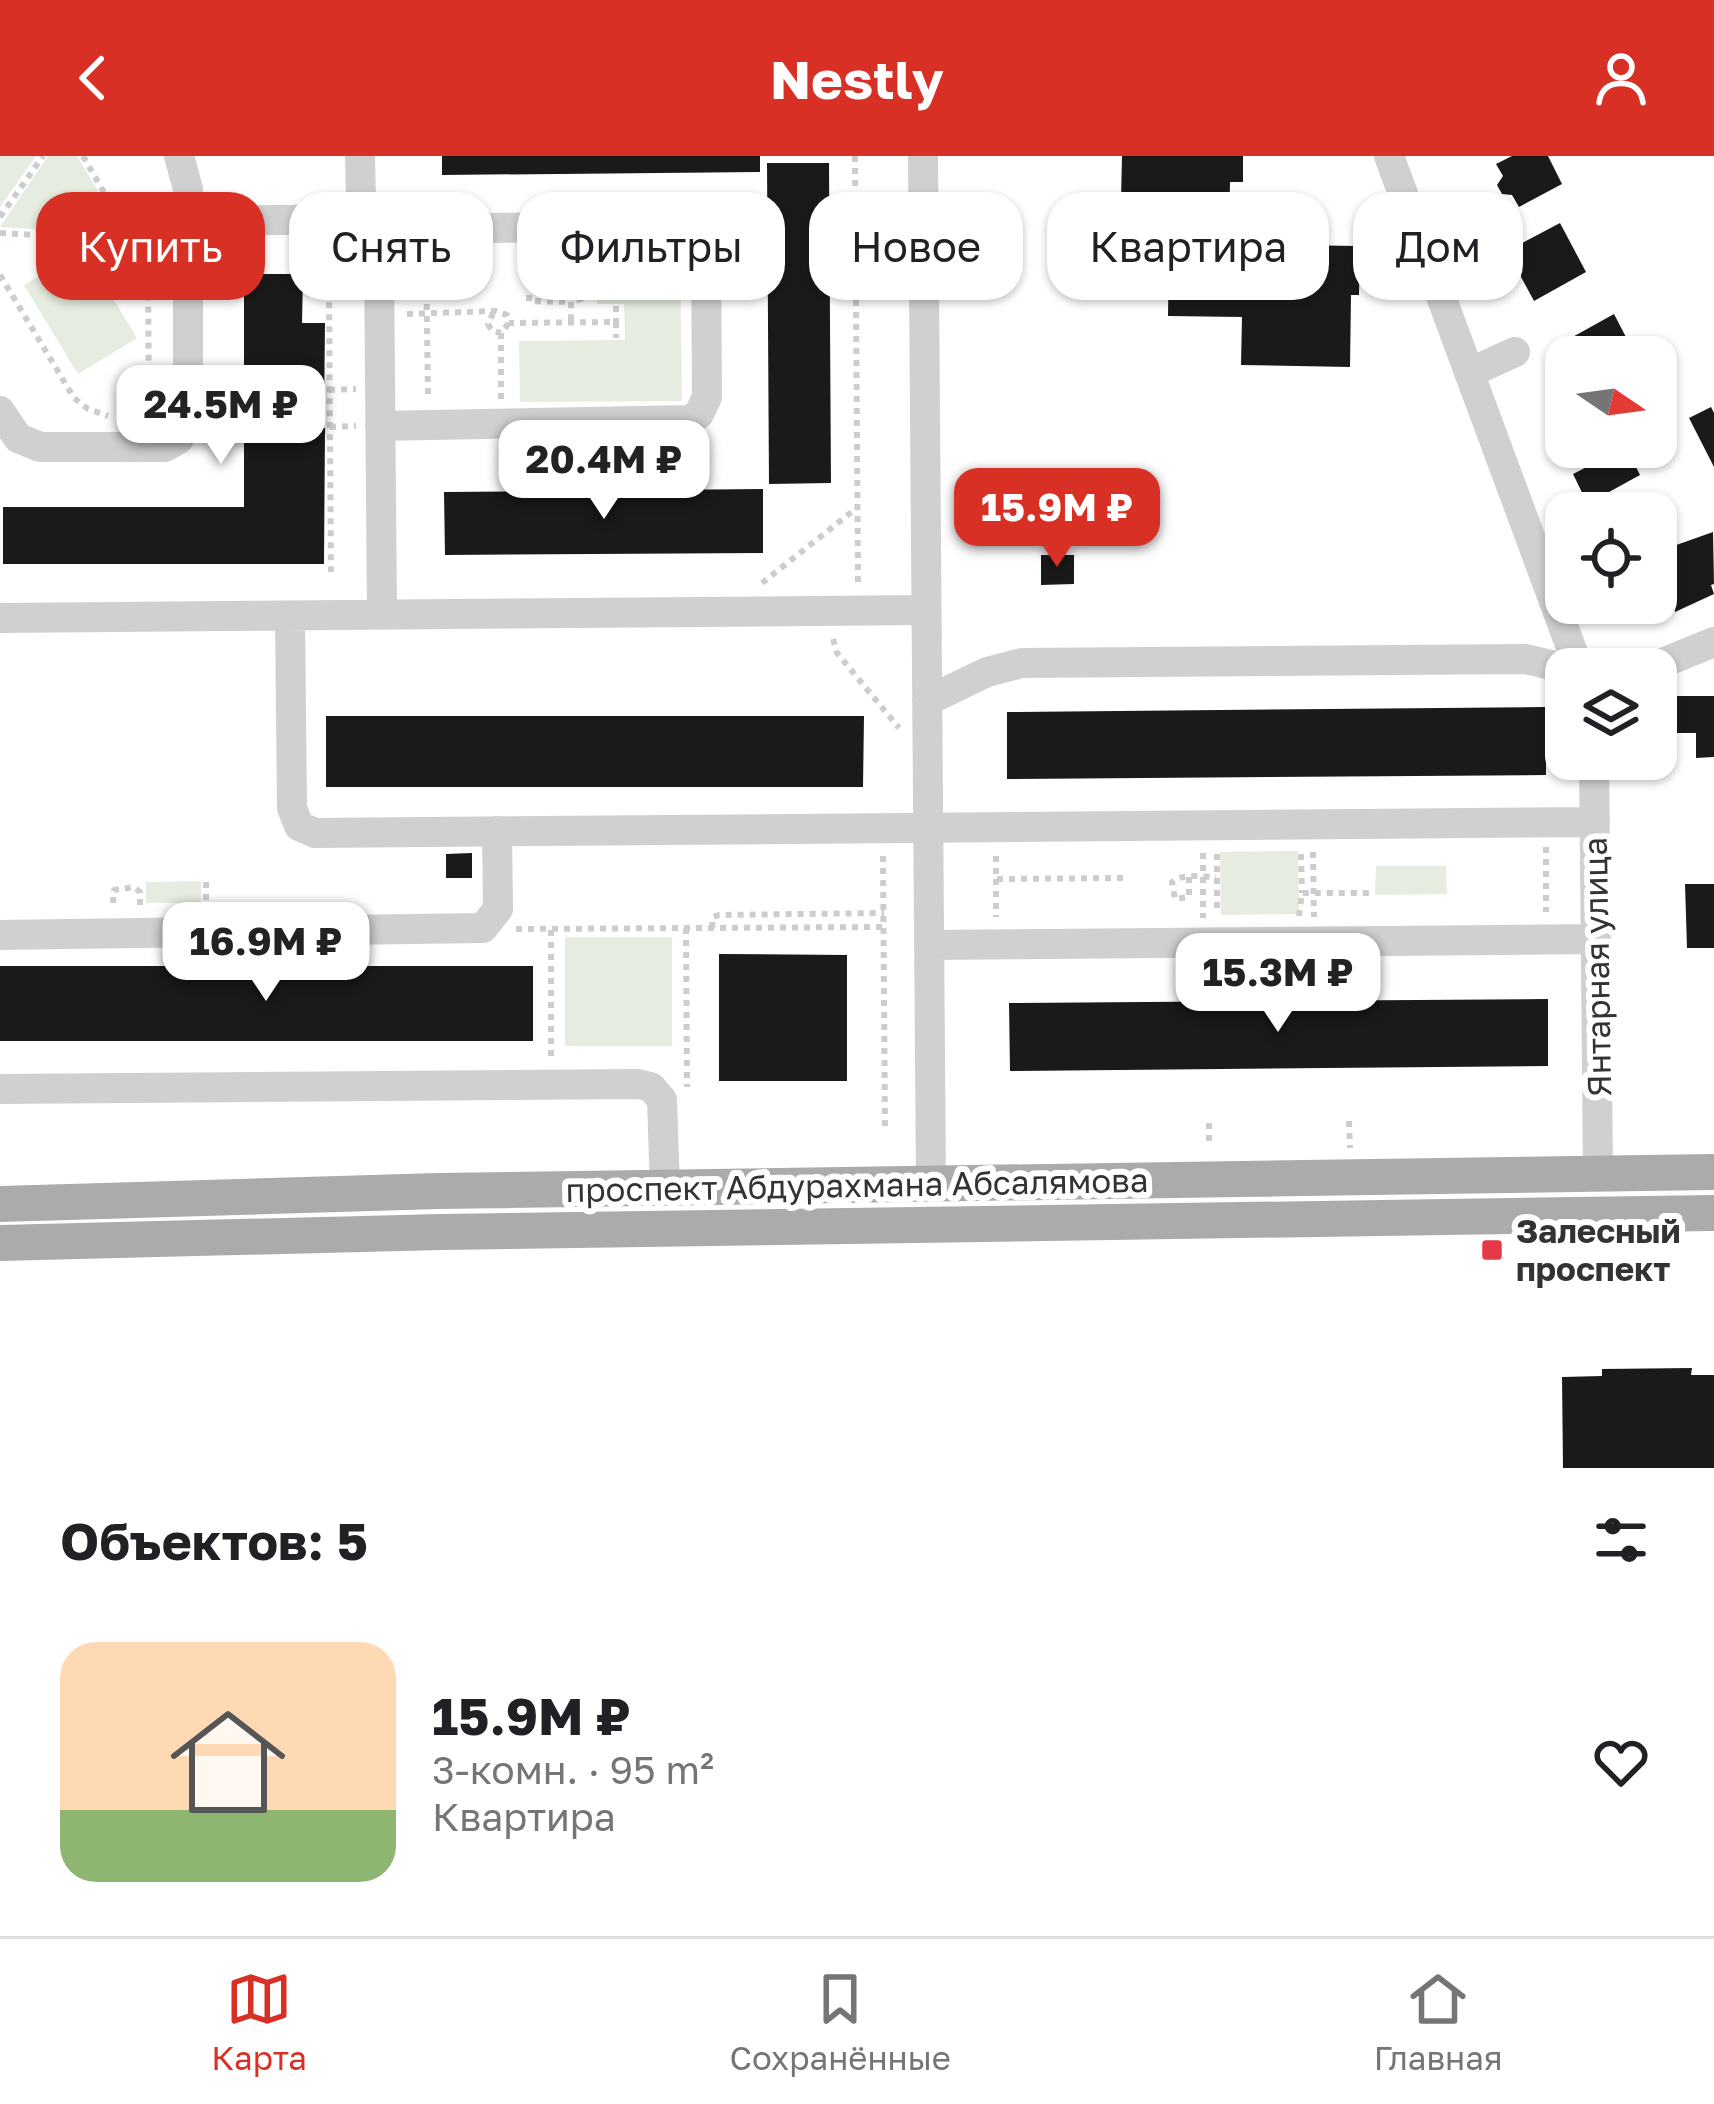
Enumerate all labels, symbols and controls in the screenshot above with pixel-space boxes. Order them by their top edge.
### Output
icon: back [60,45,126,111]
icon: person [1588,45,1654,111]
text: Nestly [770,46,944,111]
chip: Купить [36,192,265,300]
chip: Снять [289,192,493,300]
chip: Фильтры [517,192,785,300]
chip: Новое [809,192,1023,300]
chip: Квартира [1047,192,1329,300]
chip: Дом [1353,192,1523,300]
north arrow [1545,336,1677,468]
map controls [1545,336,1677,780]
pin: 24.5M ₽ [110,365,332,467]
text: 24.5M ₽ [143,380,299,427]
pin: 20.4M ₽ [493,420,715,522]
text: 20.4M ₽ [526,435,682,482]
pin: 15.9M ₽ [946,468,1168,570]
text: 15.9M ₽ [981,483,1133,530]
button: locate [1545,492,1677,624]
button: layers [1545,648,1677,780]
street label: Янтарная улица [1575,837,1618,1097]
pin: 16.9M ₽ [155,902,377,1004]
text: 16.9M ₽ [190,917,342,964]
pin: 15.3M ₽ [1167,933,1389,1035]
text: 15.3M ₽ [1203,948,1353,995]
street label: проспект Абдурахмана Абсалямова [565,1160,1149,1209]
place label: Залесный проспект [1516,1211,1681,1288]
marker: Залесный проспект [1479,1237,1505,1263]
icon: filters [1588,1507,1654,1573]
text: Объектов: 5 [60,1510,368,1571]
text: 15.9M ₽ [432,1685,631,1746]
icon: home [156,1690,300,1834]
icon: heart [1588,1729,1654,1795]
text: 3-комн. · 95 m² [432,1746,714,1793]
text: Квартира [432,1793,616,1840]
tab: Карта [211,1966,307,2077]
tab: Сохранённые [730,1966,951,2077]
tab: Главная [1374,1966,1503,2077]

